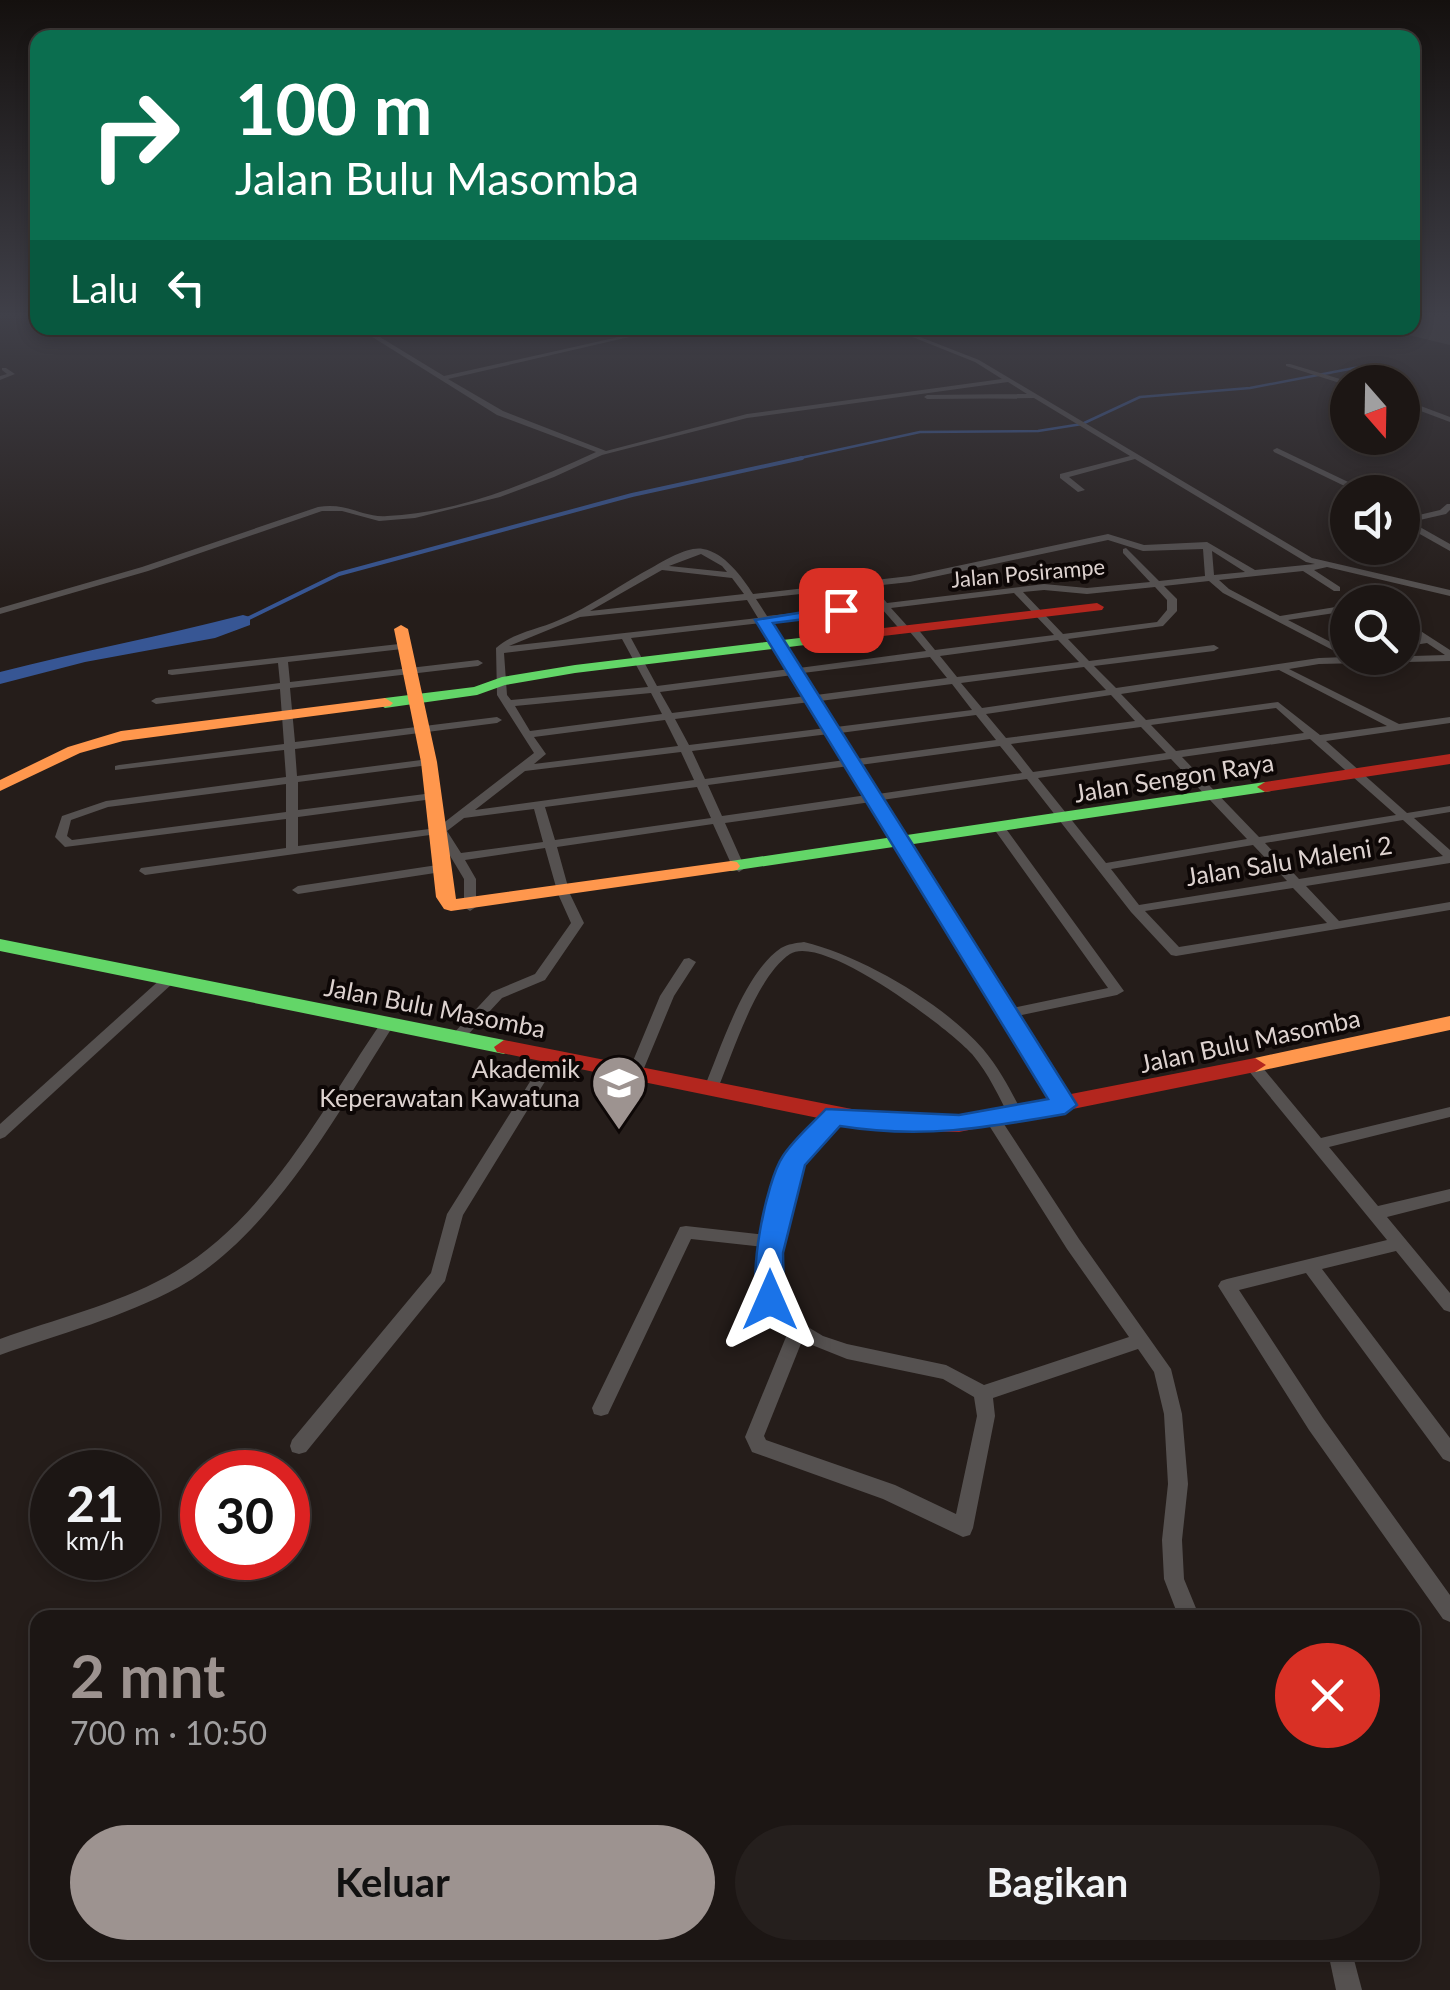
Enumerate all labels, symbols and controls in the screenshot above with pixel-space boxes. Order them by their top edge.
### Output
text: 100 m [235,66,432,150]
icon: right [70,70,200,200]
text: Jalan Bulu Masomba [235,151,639,205]
icon: left [159,260,214,315]
text: Lalu [70,265,139,311]
north arrow [1330,365,1420,455]
map controls [1330,365,1420,675]
button: sound [1330,475,1420,565]
street label: Jalan Posirampe [950,552,1106,593]
pin [799,568,884,653]
icon: arrive [814,583,869,638]
button: search [1330,585,1420,675]
street label: Jalan Sengon Raya [1072,746,1276,808]
street label: Jalan Salu Maleni 2 [1184,829,1394,891]
street label: Jalan Bulu Masomba [322,971,548,1043]
street label: Jalan Bulu Masomba [1137,1002,1363,1078]
place label: Akademik Keperawatan Kawatuna [319,1053,580,1112]
school or university icon: Akademik Keperawatan Kawatuna [589,1053,649,1132]
position arrow [718,1248,822,1352]
speed limit sign: 30 [180,1450,310,1580]
text: 21 [66,1473,124,1533]
text: km/h [66,1525,124,1555]
text: 2 mnt [70,1639,225,1711]
button: close [1275,1643,1380,1748]
text: 700 m · 10:50 [70,1713,267,1752]
button: Keluar [70,1825,715,1940]
button: Bagikan [735,1825,1380,1940]

